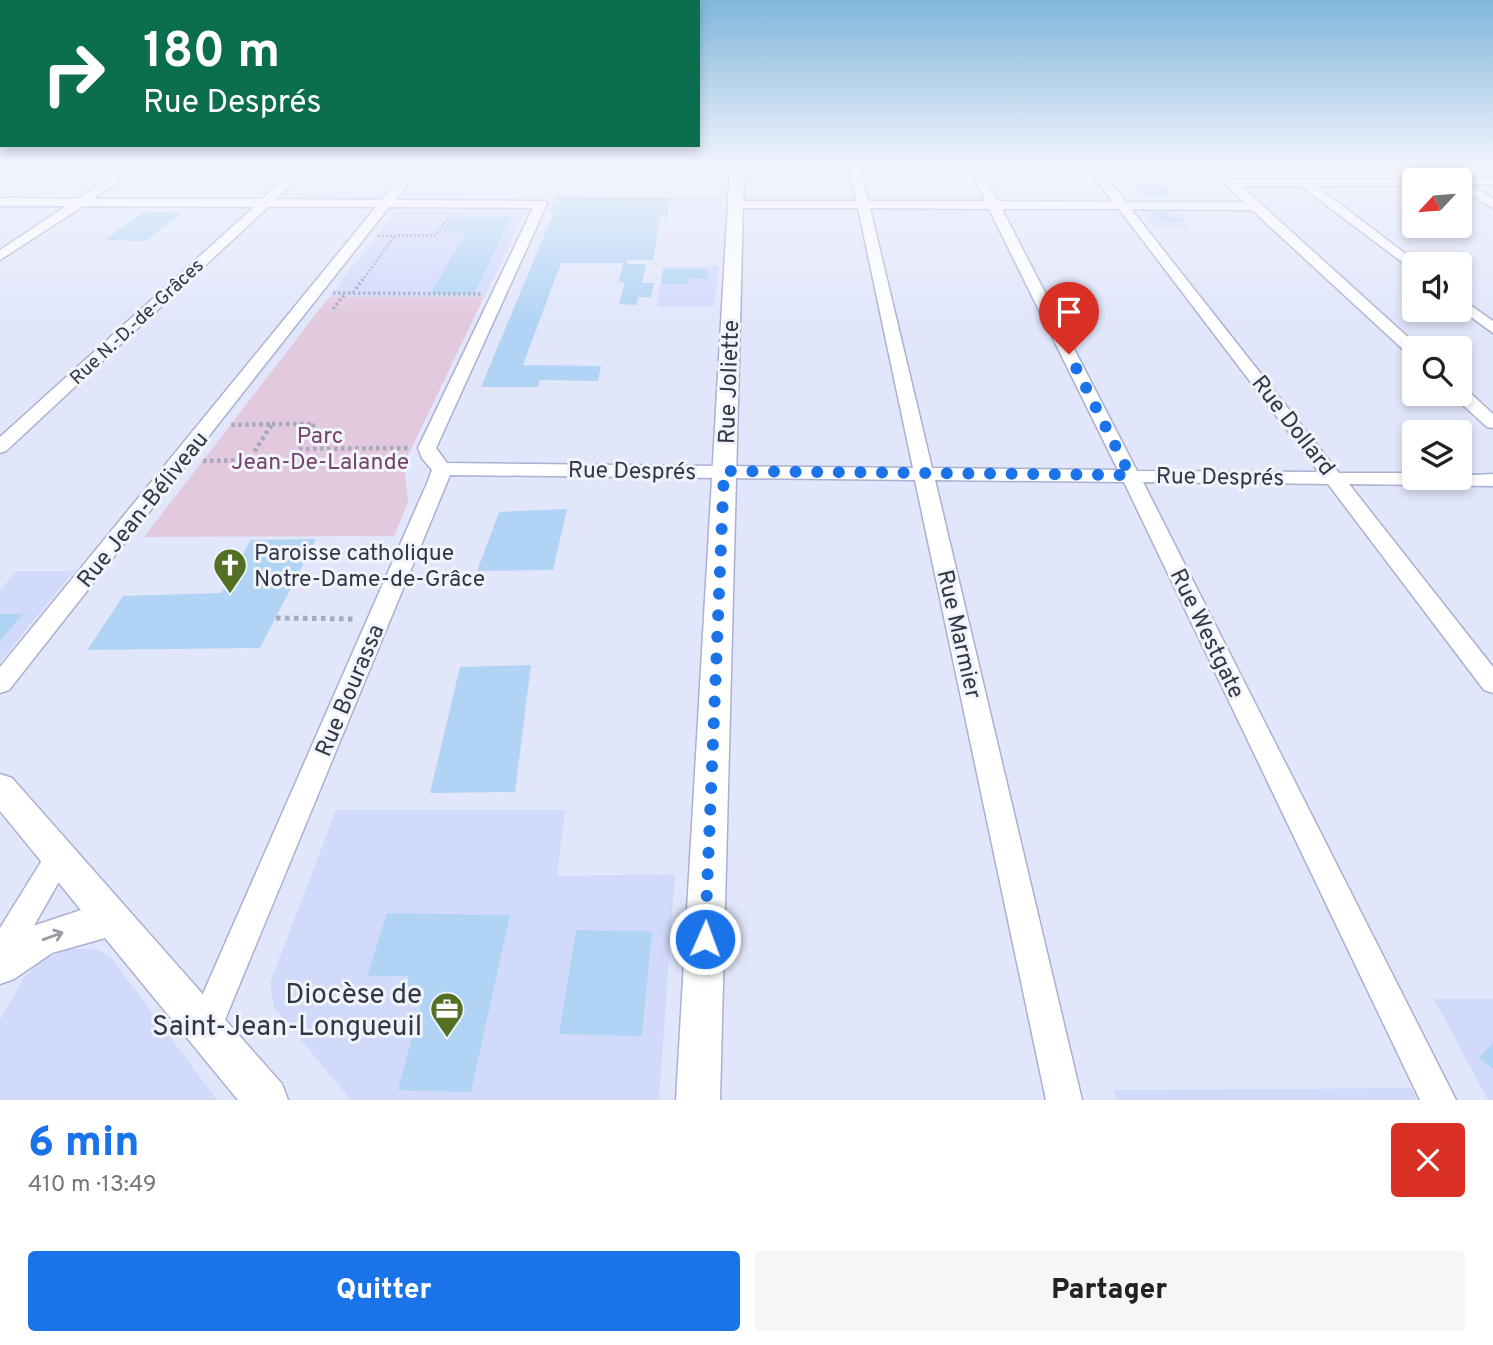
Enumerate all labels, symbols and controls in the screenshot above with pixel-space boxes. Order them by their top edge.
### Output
text: 180 m [143,23,280,85]
icon: right [28,28,119,119]
text: Rue Després [143,84,322,124]
north arrow [1402,168,1472,238]
map controls [1402,168,1472,490]
button: sound [1402,252,1472,322]
street label: Rue N.-D.-de-Grâces [65,254,209,391]
pin [1039,282,1099,354]
icon: arrive [1050,293,1088,331]
street label: Rue Joliette [714,320,747,445]
button: search [1402,336,1472,406]
street label: Rue Dollard [1244,370,1340,483]
button: layers [1402,420,1472,490]
park label: Parc Jean-De-Lalande [231,423,409,478]
street label: Rue Jean-Béliveau [72,426,216,595]
street label: Rue Després [568,457,696,488]
street label: Rue Després [1156,463,1284,494]
place label: Paroisse catholique Notre-Dame-de-Grâce [254,540,485,595]
church icon: Paroisse catholique Notre-Dame-de-Grâce [211,546,249,595]
street label: Rue Westgate [1162,564,1250,704]
street label: Rue Marmier [929,567,986,702]
street label: Rue Bourassa [310,620,392,761]
position arrow [668,902,742,976]
one-way arrow [42,929,64,941]
place label: Diocèse de Saint-Jean-Longueuil [152,978,422,1046]
office icon: Diocèse de Saint-Jean-Longueuil [428,990,466,1039]
text: 6 min [28,1118,140,1171]
button: close [1391,1123,1465,1197]
text: 410 m · 13:49 [28,1171,157,1200]
button: Quitter [28,1251,740,1331]
button: Partager [754,1251,1465,1331]

